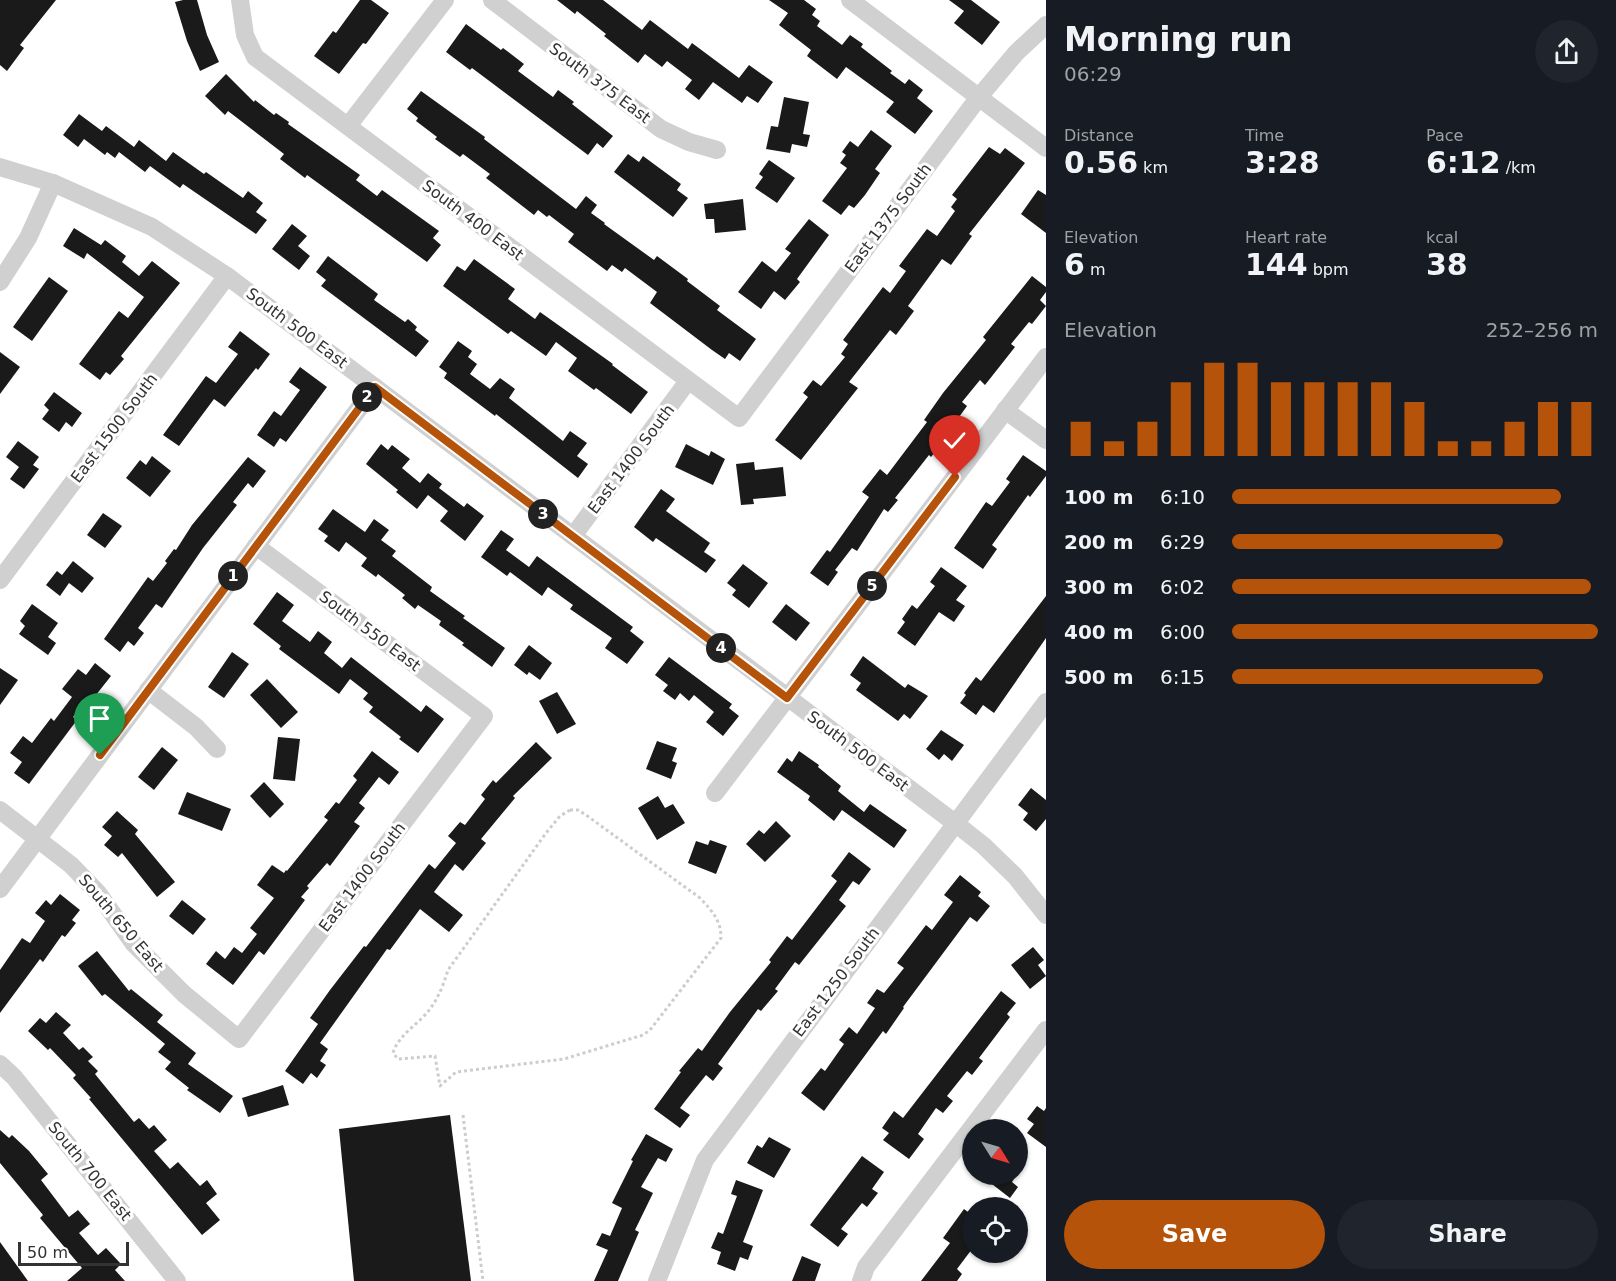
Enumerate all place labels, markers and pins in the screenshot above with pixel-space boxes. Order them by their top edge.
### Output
pin: 2 [352,382,382,412]
pin [929,415,980,477]
pin: 3 [528,499,558,529]
pin: 1 [218,561,248,591]
pin: 5 [857,571,887,601]
pin: 4 [706,633,736,663]
pin [74,693,125,755]

